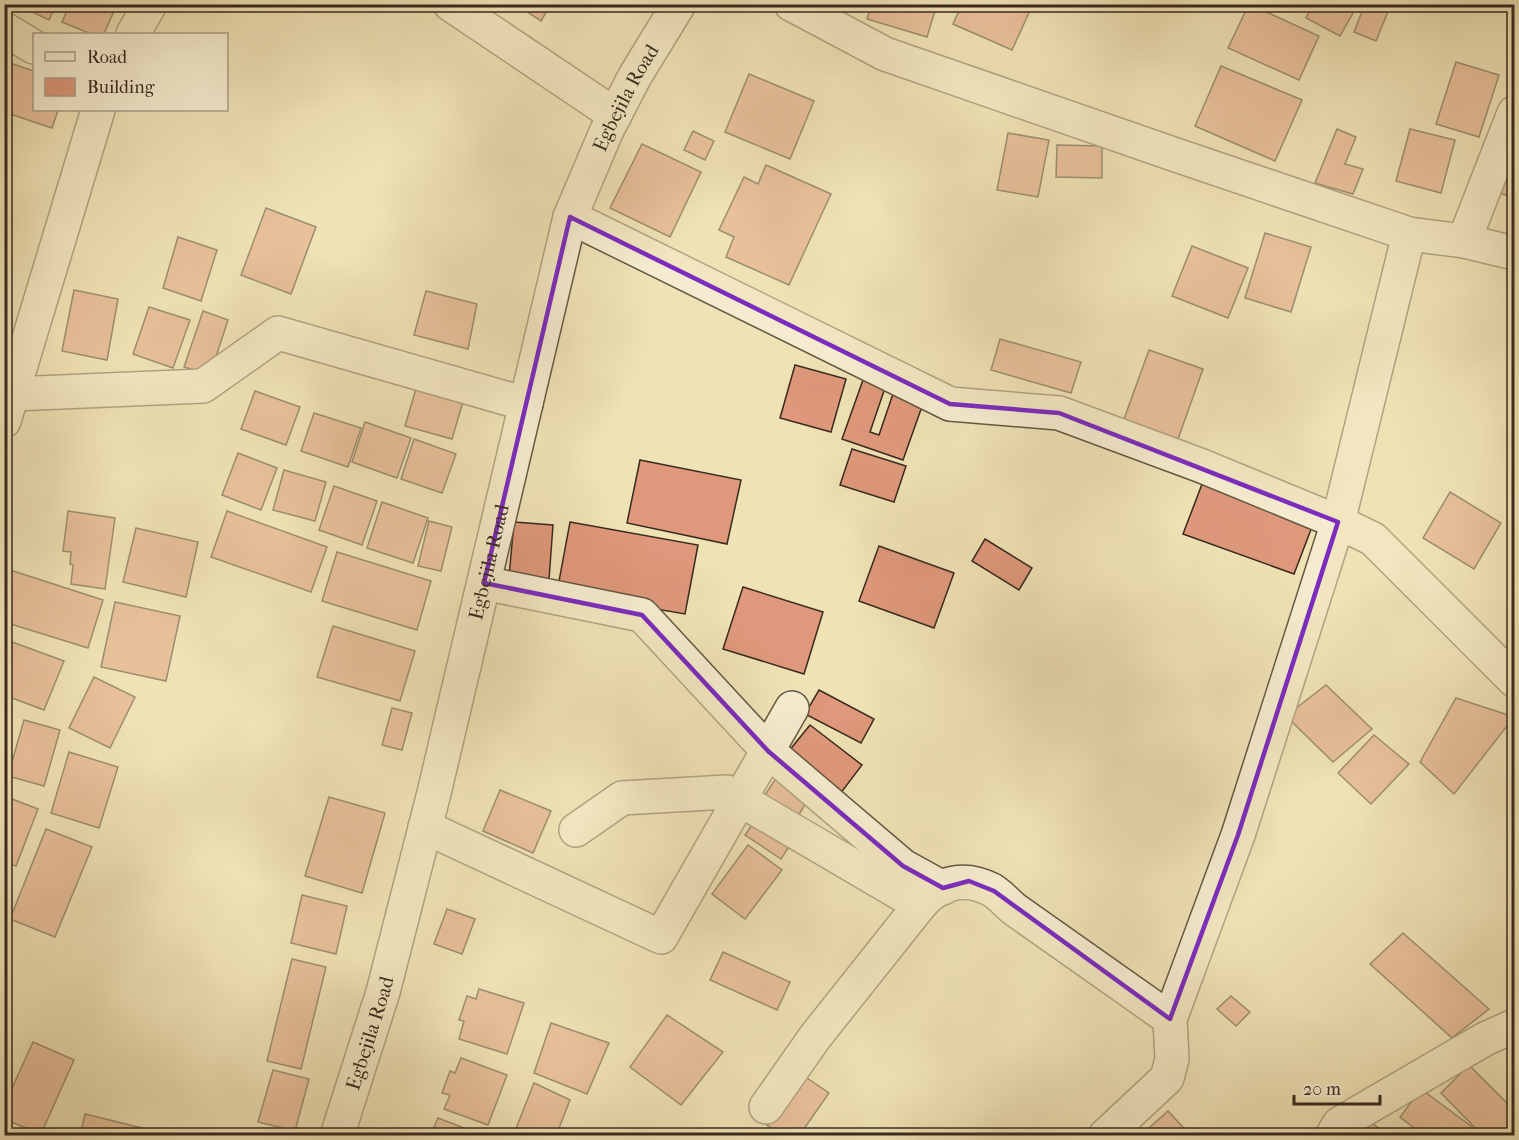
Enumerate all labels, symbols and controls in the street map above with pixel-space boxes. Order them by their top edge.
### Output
legend [33,33,228,111]
street label: Egbejila Road [588,39,664,155]
text: Road [87,47,127,68]
text: Building [87,77,155,98]
street label: Egbejila Road [464,501,514,622]
street label: Egbejila Road [341,973,398,1093]
scale bar [1294,1068,1380,1106]
text: 20 m [1303,1079,1341,1100]

